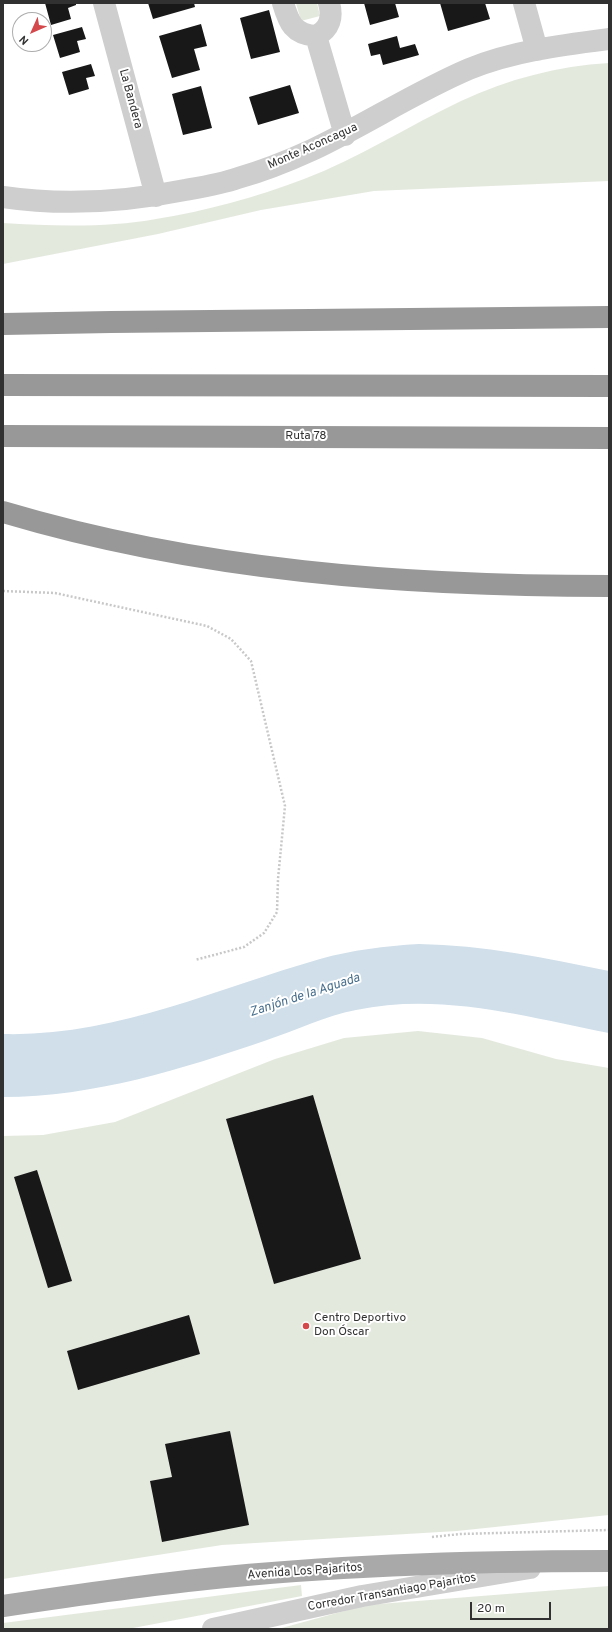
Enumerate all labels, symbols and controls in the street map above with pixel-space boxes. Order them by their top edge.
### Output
north arrow [12,12,52,52]
text: N [16,32,32,48]
street label: La Bandera [115,68,145,130]
street label: Monte Aconcagua [266,121,360,173]
street label: Ruta 78 [285,430,327,444]
water label: Zanjón de la Aguada [248,971,362,1021]
place label: Centro Deportivo Don Óscar [314,1312,406,1340]
marker: Centro Deportivo Don Óscar [301,1321,311,1331]
street label: Avenida Los Pajaritos [247,1561,363,1583]
street label: Corredor Transantiago Pajaritos [307,1571,477,1615]
scale bar [472,1594,553,1620]
text: 20 m [477,1601,505,1617]

